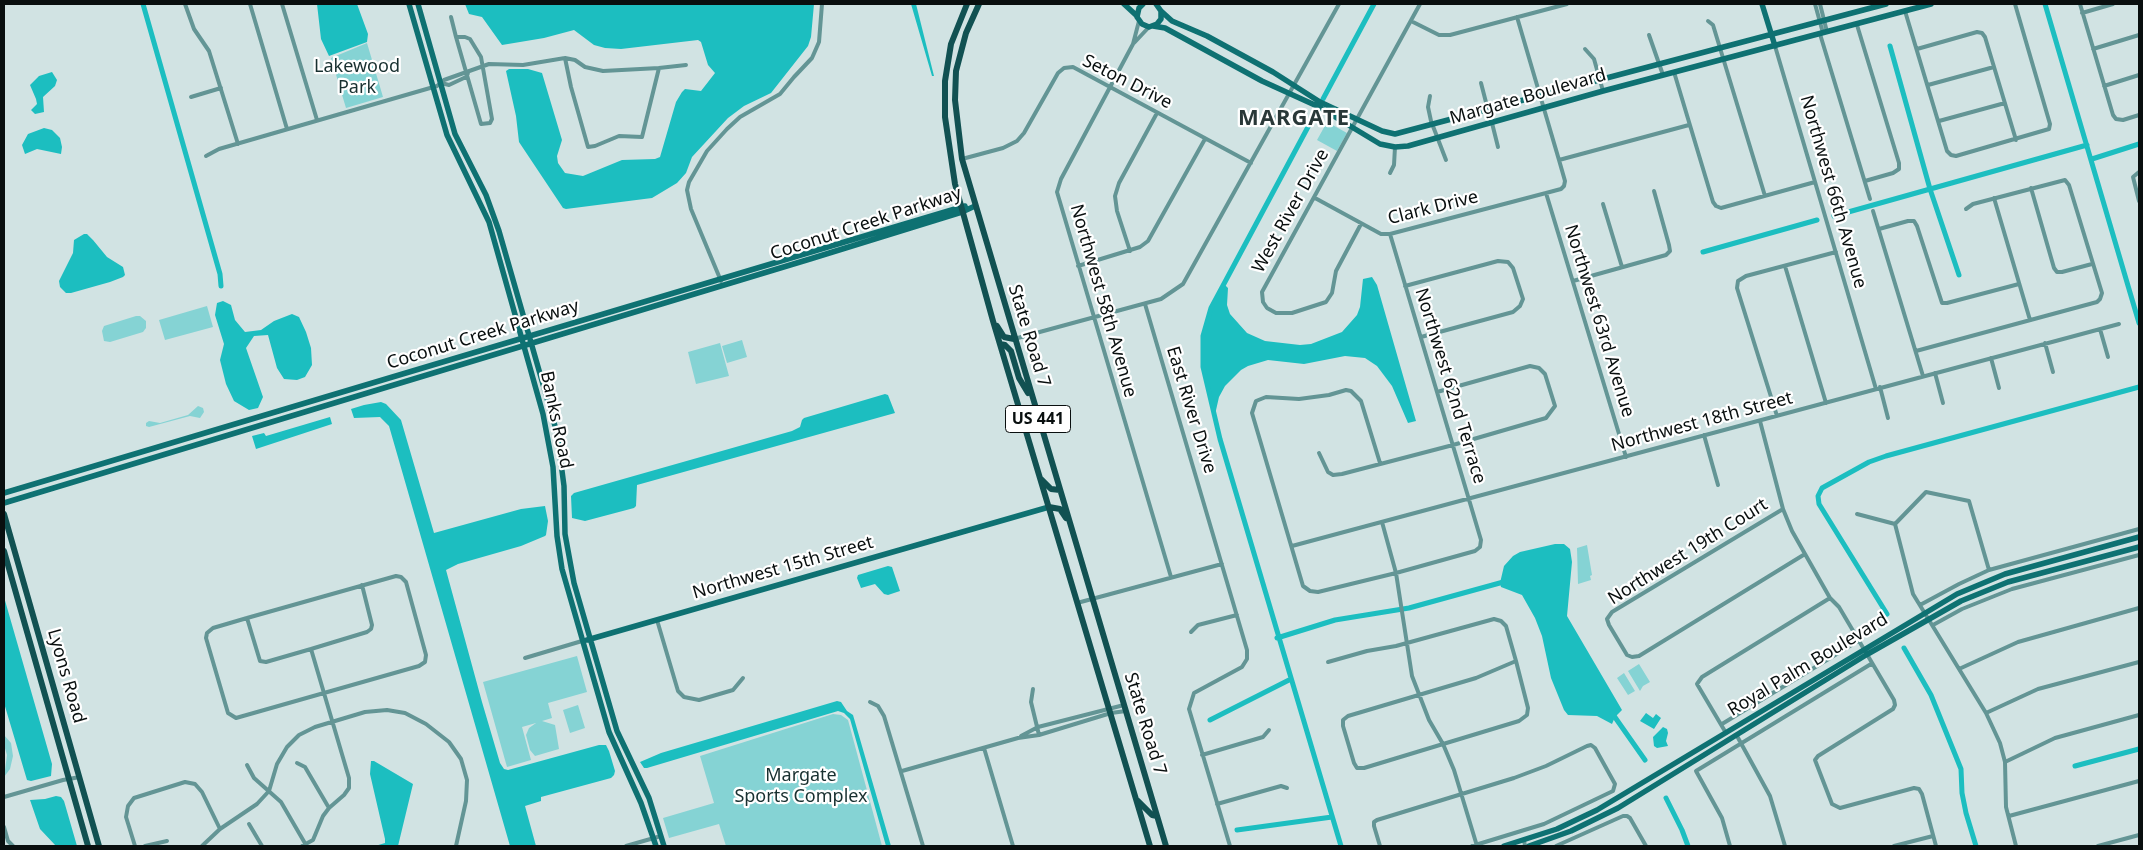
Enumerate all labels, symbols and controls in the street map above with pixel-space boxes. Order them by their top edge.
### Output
street label: Seton Drive [1079,50,1175,114]
park label: Lakewood Park [314,56,400,98]
street label: Margate Boulevard [1447,64,1609,130]
street label: Northwest 66th Avenue [1795,93,1871,291]
district label: MARGATE [1237,106,1351,132]
street label: West River Drive [1248,145,1334,277]
street label: Coconut Creek Parkway [768,183,964,265]
street label: Clark Drive [1386,186,1480,230]
street label: Northwest 58th Avenue [1065,202,1141,400]
street label: Northwest 63rd Avenue [1559,222,1639,420]
street label: State Road 7 [1003,282,1055,390]
street label: Northwest 62nd Terrace [1410,286,1490,486]
street label: Coconut Creek Parkway [384,295,582,375]
street label: East River Drive [1161,344,1221,476]
street label: Banks Road [535,369,577,471]
street label: Northwest 18th Street [1609,387,1795,457]
road number: US 441 [1006,406,1070,432]
street label: Northwest 19th Court [1604,494,1772,610]
street label: Northwest 15th Street [690,532,876,604]
street label: Royal Palm Boulevard [1724,609,1892,721]
street label: Lyons Road [42,626,90,726]
street label: State Road 7 [1119,670,1171,778]
park label: Margate Sports Complex [734,765,868,808]

